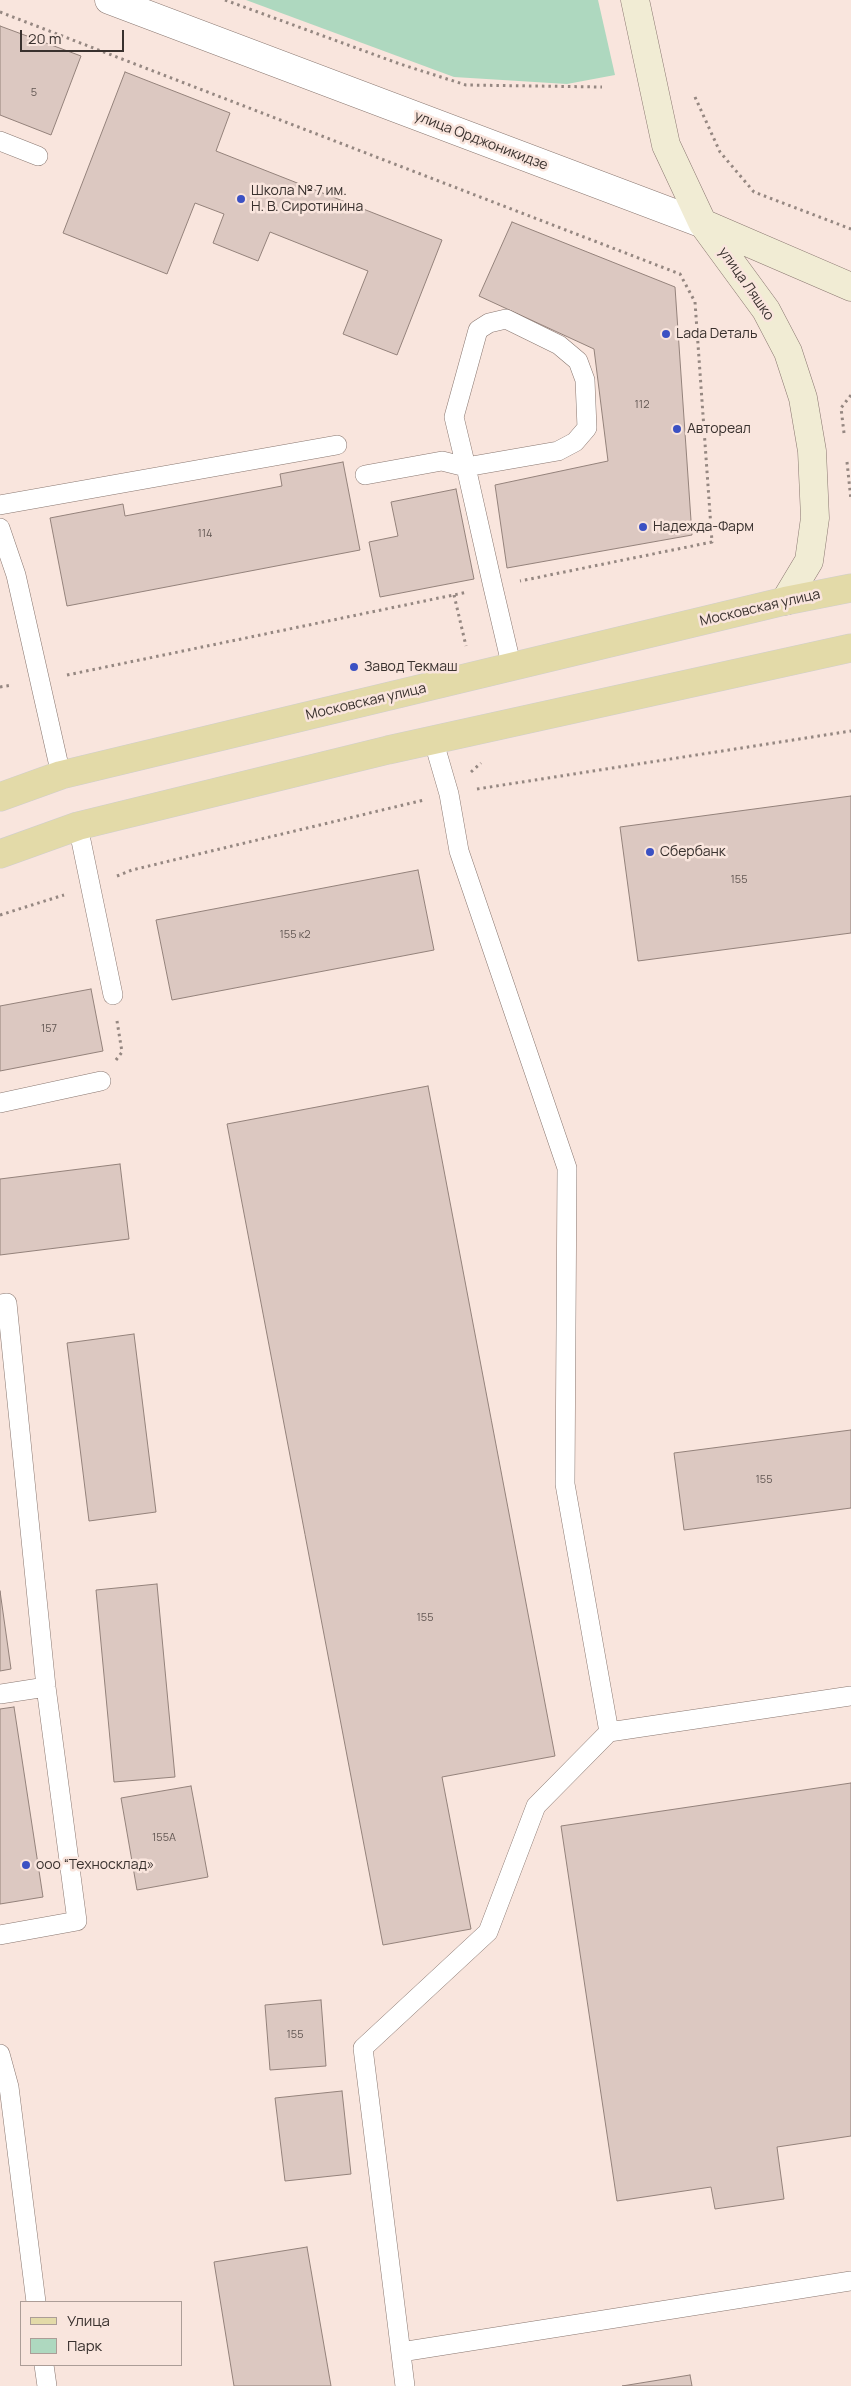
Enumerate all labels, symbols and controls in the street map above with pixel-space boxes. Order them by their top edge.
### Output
scale bar [22,20,126,52]
text: 20 m [28,28,61,49]
house number: 5 [31,86,37,100]
street label: улица Орджоникидзе [412,108,550,174]
place label: Школа № 7 им. Н. В. Сиротинина [251,183,363,216]
marker: Школа № 7 им. Н. В. Сиротинина [235,193,247,205]
street label: улица Ляшко [715,244,777,324]
place label: Lada Dеталь [676,326,757,342]
marker: Lada Dеталь [660,328,672,340]
house number: 112 [635,398,649,412]
place label: Автореал [687,421,751,437]
marker: Автореал [671,423,683,435]
place label: Надежда-Фарм [653,519,754,535]
marker: Надежда-Фарм [637,521,649,533]
house number: 114 [197,527,213,541]
street label: Московская улица [698,586,822,630]
place label: Завод Текмаш [364,659,458,675]
marker: Завод Текмаш [348,661,360,673]
street label: Московская улица [304,680,428,724]
place label: Сбербанк [660,844,726,860]
marker: Сбербанк [644,846,656,858]
house number: 155 [731,873,747,887]
house number: 155 к2 [280,928,310,942]
house number: 157 [41,1022,57,1036]
house number: 155 [756,1473,772,1487]
house number: 155 [417,1611,433,1625]
house number: 155А [152,1831,176,1845]
place label: ооо “Техносклад» [36,1857,154,1873]
marker: ооо “Техносклад» [20,1859,32,1871]
house number: 155 [287,2028,303,2042]
legend [20,2301,182,2366]
text: Улица [67,2310,110,2331]
text: Парк [67,2335,102,2356]

